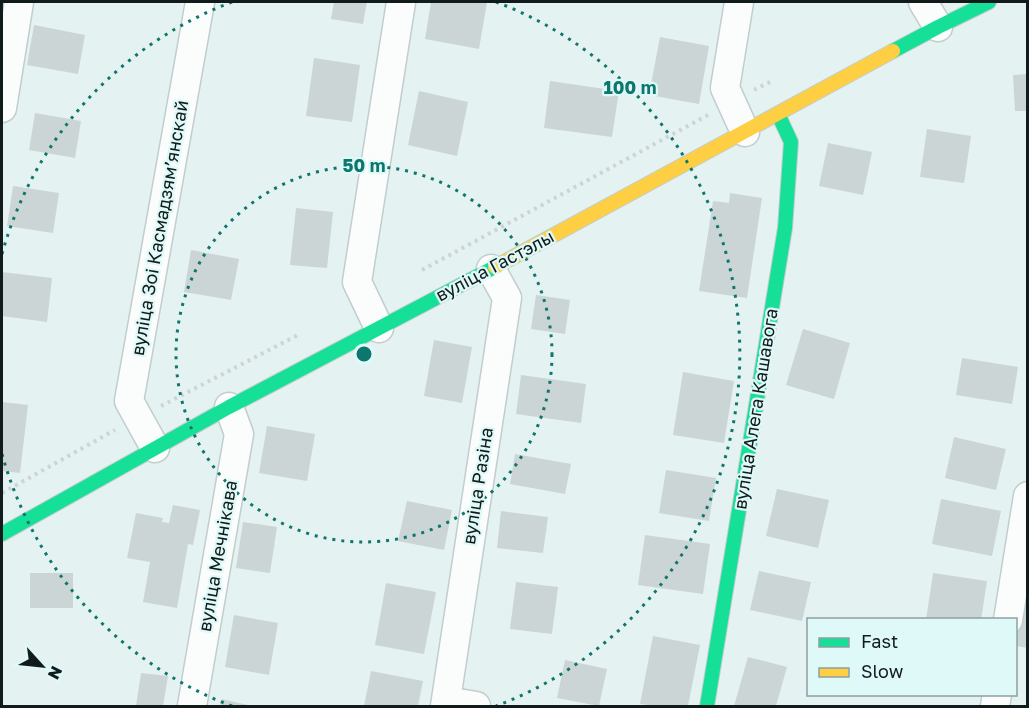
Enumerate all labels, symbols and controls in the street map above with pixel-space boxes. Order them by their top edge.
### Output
text: 100 m [604,76,656,98]
street label: вуліца Зоі Касмадзямʼянскай [126,98,192,357]
text: 50 m [343,154,385,176]
street label: вуліца Гастэлы [431,225,558,306]
street label: вуліца Алега Кашавога [728,307,782,511]
centre of rings [354,344,374,364]
street label: вуліца Разіна [457,426,497,546]
street label: вуліца Мечнікава [193,478,241,633]
legend [807,618,1017,696]
text: Fast [861,630,898,652]
north arrow [12,636,72,696]
text: Slow [861,660,904,682]
text: N [44,663,67,683]

